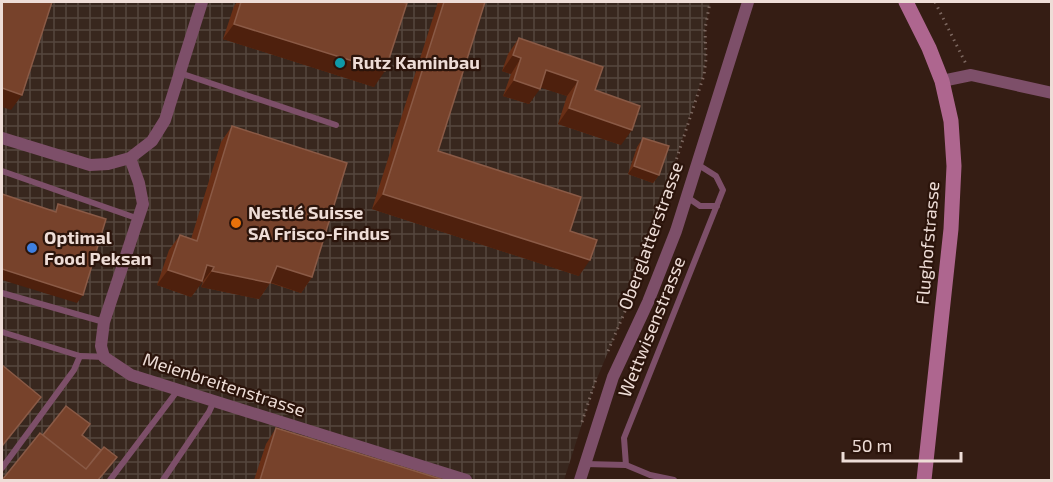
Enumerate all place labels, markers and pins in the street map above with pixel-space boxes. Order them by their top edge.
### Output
place label: Rutz Kaminbau [352,51,480,73]
marker: Rutz Kaminbau [333,56,347,70]
place label: Nestlé Suisse SA Frisco-Findus [248,201,390,244]
marker: Nestlé Suisse SA Frisco-Findus [229,216,243,230]
place label: Optimal Food Peksan [44,226,152,269]
marker: Optimal Food Peksan [25,241,39,255]

